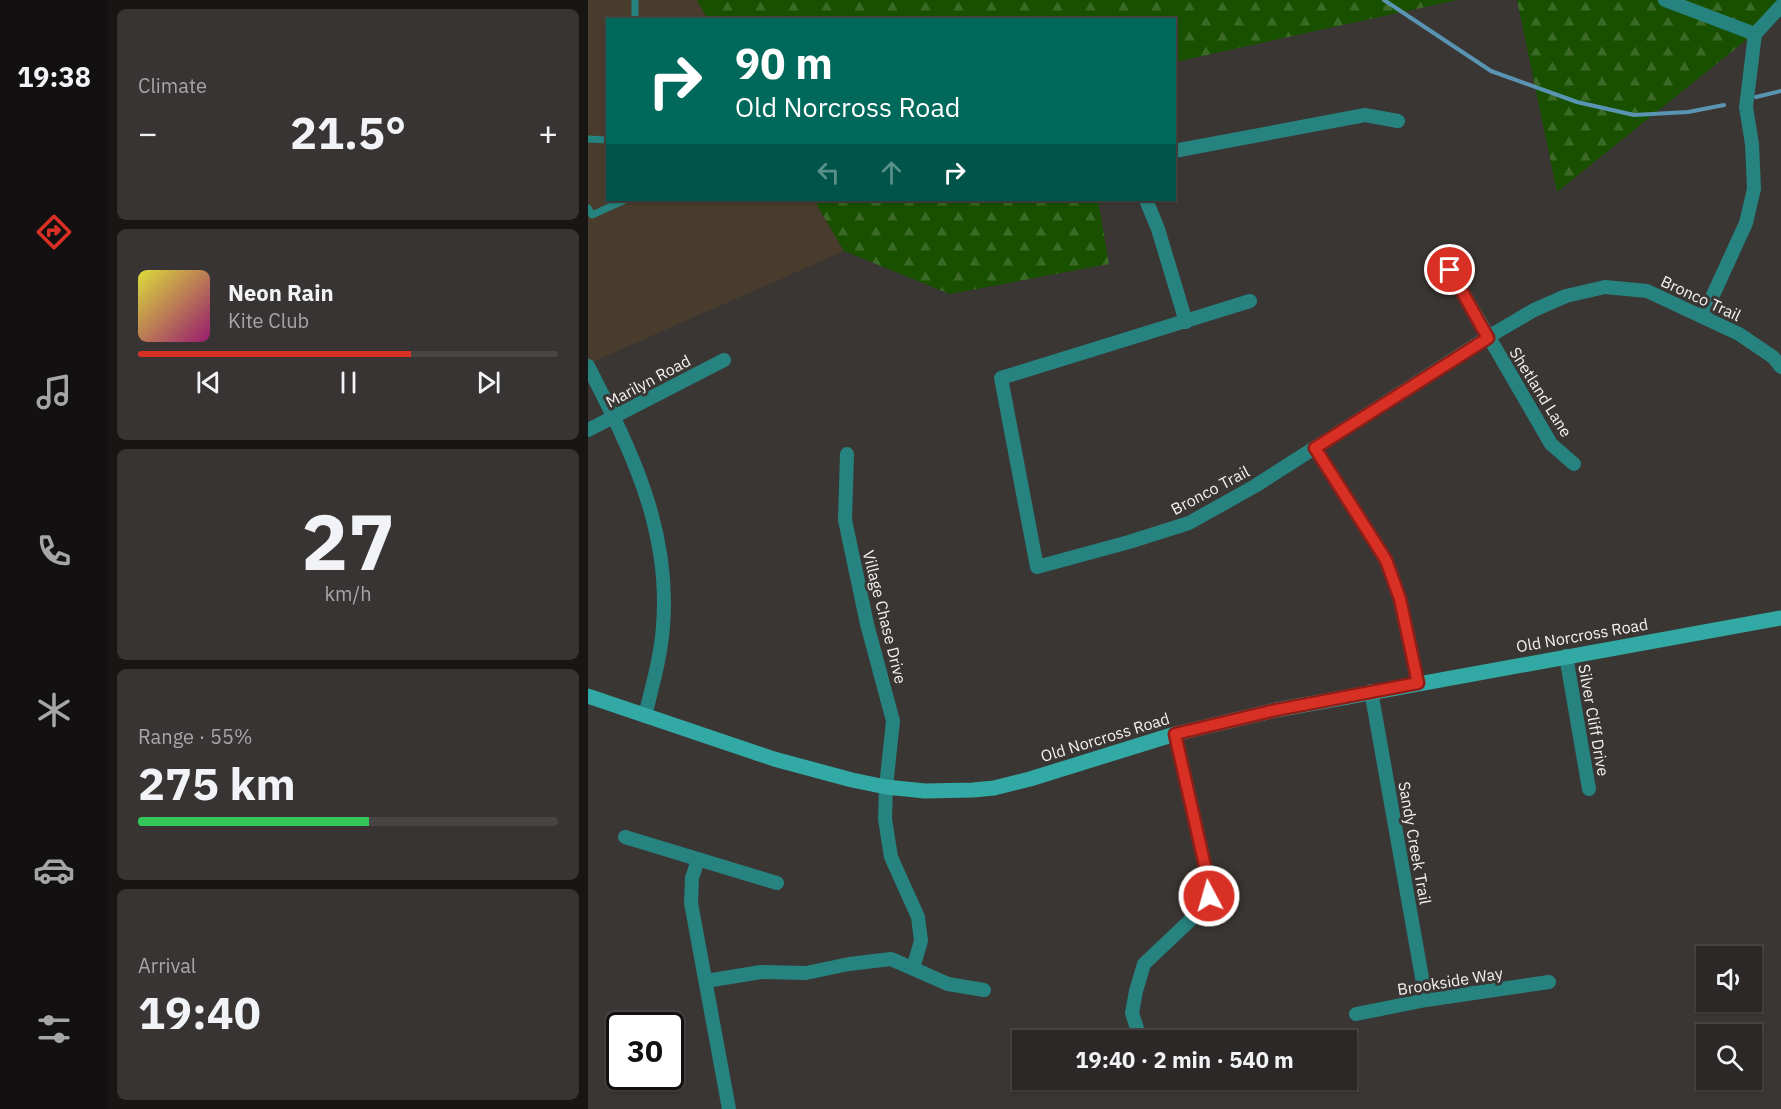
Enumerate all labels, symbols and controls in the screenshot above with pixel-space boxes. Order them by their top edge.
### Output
text: 90 m [735,36,833,91]
icon: right [636,42,714,120]
text: 19:38 [17,59,91,94]
text: Climate [138,72,207,99]
text: Old Norcross Road [735,89,961,124]
text: 21.5° [290,103,406,161]
text: − [138,111,158,154]
text: + [538,111,558,154]
icon: left [812,156,845,189]
icon: ahead [875,156,908,189]
icon: right [938,156,971,189]
icon: directions [33,211,75,253]
pin [1424,244,1475,295]
icon: arrive [1433,253,1466,286]
street label: Bronco Trail [1658,271,1744,325]
text: Neon Rain [228,278,334,307]
text: Kite Club [228,307,309,334]
street label: Shetland Lane [1505,343,1577,441]
street label: Marilyn Road [602,350,694,412]
icon: previous [192,366,225,399]
icon: pause [332,366,365,399]
icon: next [472,366,505,399]
icon: music [33,371,75,413]
street label: Bronco Trail [1167,461,1253,519]
text: 27 [301,490,395,591]
icon: phone [33,530,75,572]
street label: Village Chase Drive [859,548,911,686]
text: km/h [324,580,372,607]
street label: Old Norcross Road [1514,614,1650,656]
street label: Silver Cliff Drive [1574,663,1614,778]
icon: climate [33,689,75,731]
street label: Old Norcross Road [1038,708,1172,766]
text: Range · 55% [138,723,253,750]
text: 275 km [138,754,296,812]
street label: Sandy Creek Trail [1394,780,1436,906]
icon: car [33,849,75,891]
position arrow [1177,864,1241,928]
map controls [1696,946,1762,1090]
button: sound [1696,946,1762,1012]
text: Arrival [138,952,196,979]
street label: Brookside Way [1396,963,1504,999]
text: 19:40 [138,983,261,1041]
icon: filters [33,1008,75,1050]
speed limit sign: 30 [606,1012,684,1090]
button: search [1696,1024,1762,1090]
text: 19:40 · 2 min · 540 m [1075,1045,1294,1074]

